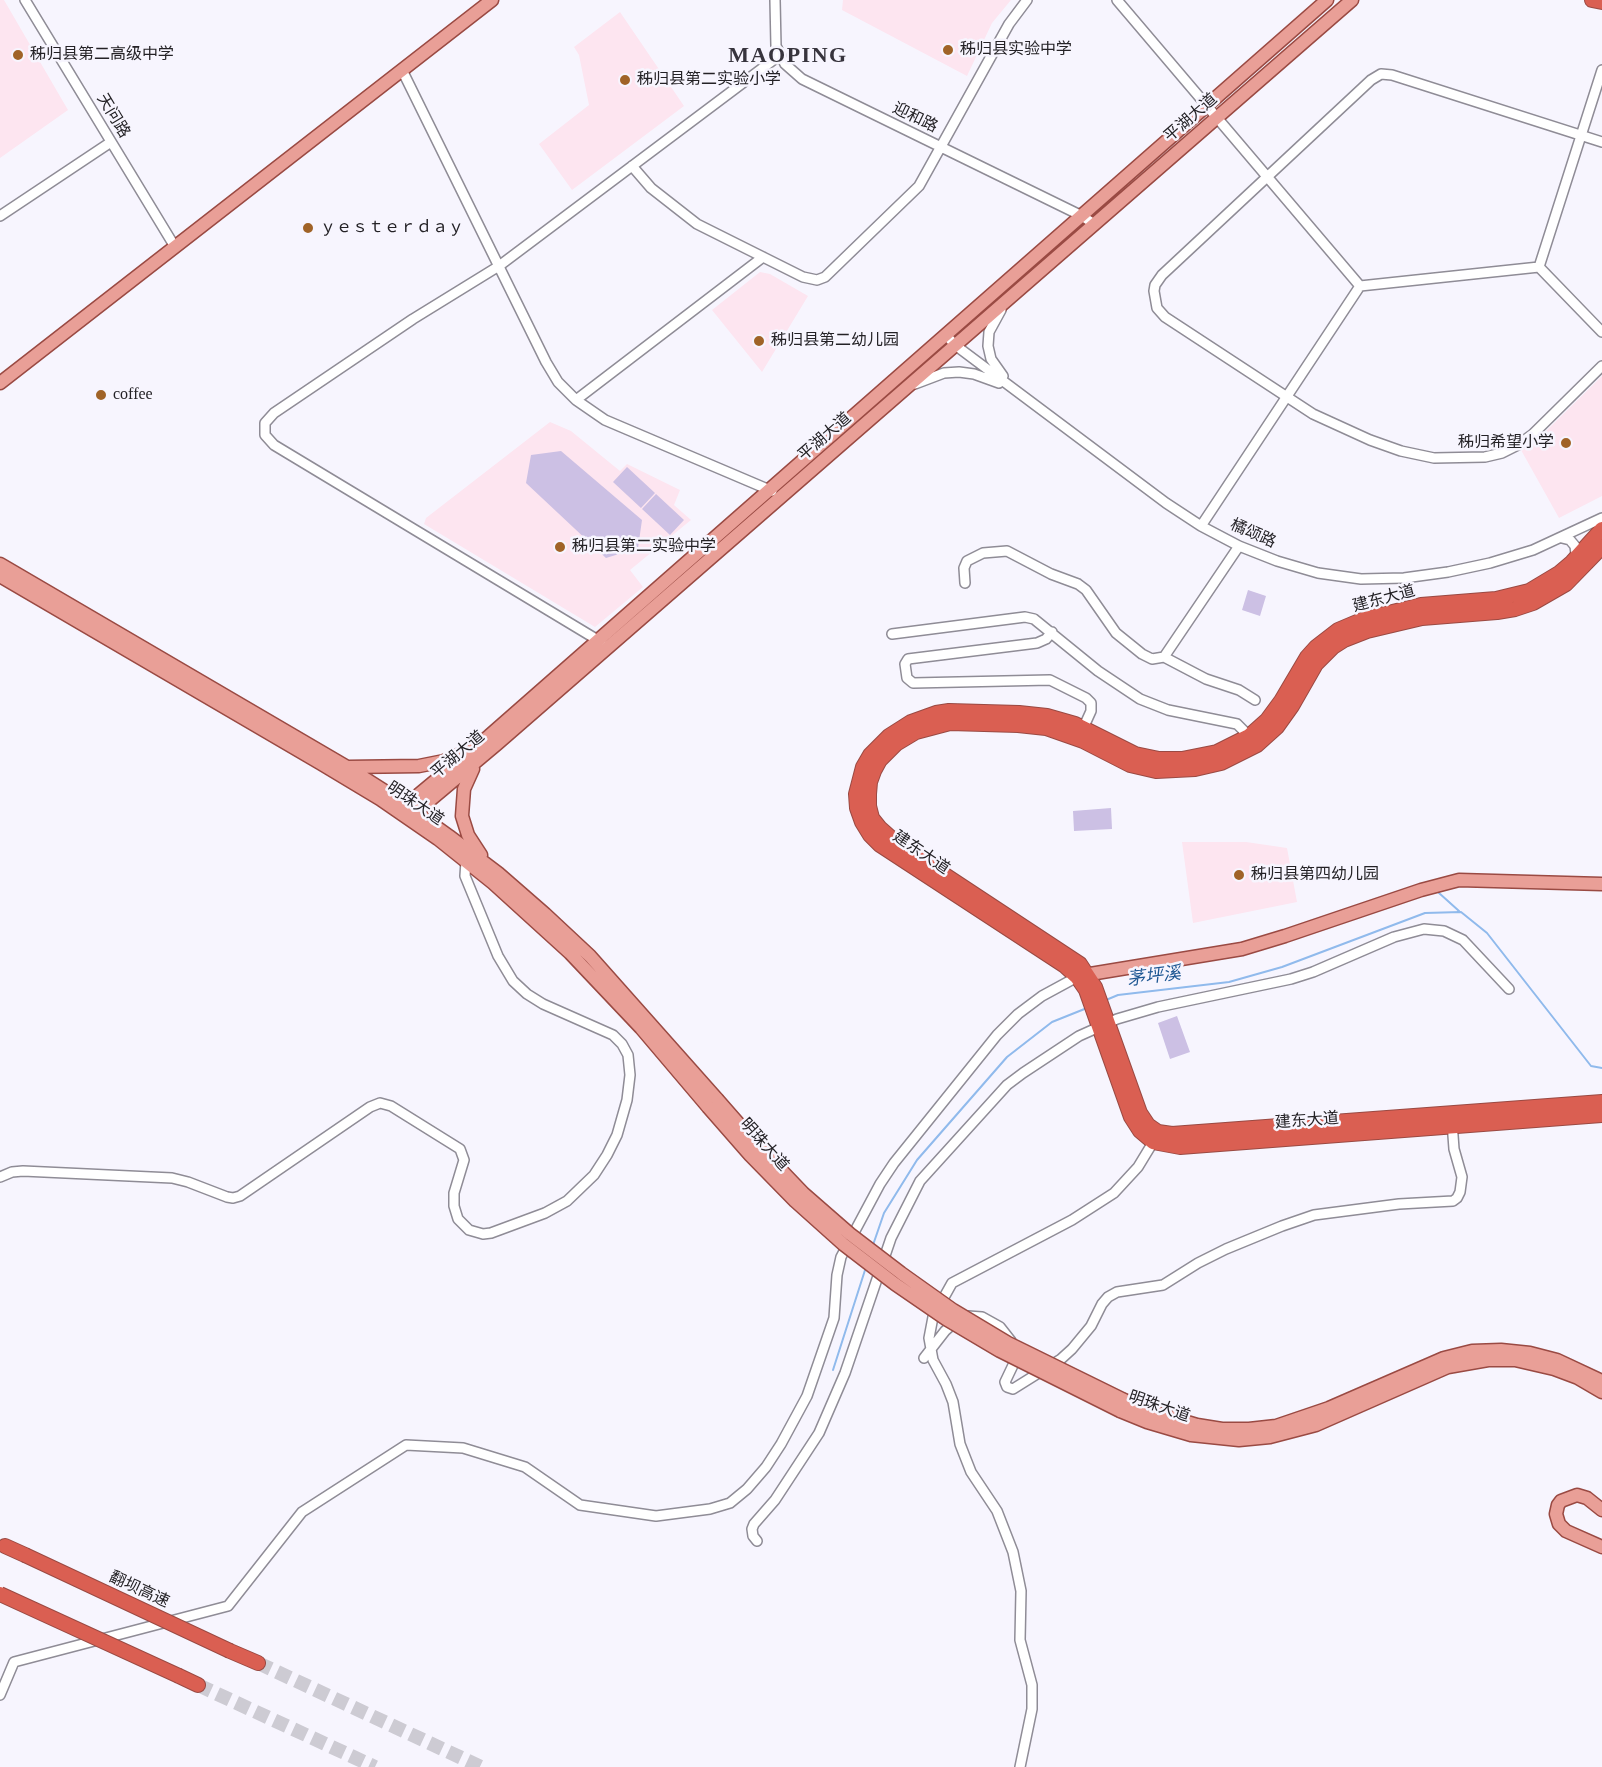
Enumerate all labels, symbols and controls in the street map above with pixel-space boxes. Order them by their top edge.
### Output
place label: 秭归县实验中学 [960,40,1072,60]
district label: MAOPING [728,43,848,69]
marker: 秭归县实验中学 [941,43,955,57]
place label: 秭归县第二高级中学 [30,45,174,65]
marker: 秭归县第二高级中学 [11,48,25,62]
place label: 秭归县第二实验小学 [637,70,781,90]
marker: 秭归县第二实验小学 [618,73,632,87]
street label: 天问路 [92,90,134,142]
street label: 平湖大道 [1161,90,1221,146]
street label: 迎和路 [889,99,941,137]
place label: ｙｅｓｔｅｒｄａｙ [320,218,464,238]
marker: ｙｅｓｔｅｒｄａｙ [301,221,315,235]
place label: 秭归县第二幼儿园 [771,331,899,351]
marker: 秭归县第二幼儿园 [752,334,766,348]
place label: coffee [113,385,153,405]
marker: coffee [94,388,108,402]
street label: 平湖大道 [795,409,855,465]
place label: 秭归希望小学 [1458,433,1554,453]
marker: 秭归希望小学 [1559,436,1573,450]
street label: 橘颂路 [1227,515,1279,553]
place label: 秭归县第二实验中学 [572,537,716,557]
marker: 秭归县第二实验中学 [553,540,567,554]
street label: 建东大道 [1351,581,1417,617]
street label: 平湖大道 [427,727,489,783]
street label: 明珠大道 [383,778,447,830]
street label: 建东大道 [889,827,953,879]
place label: 秭归县第四幼儿园 [1251,865,1379,885]
marker: 秭归县第四幼儿园 [1232,868,1246,882]
water label: 茅坪溪 [1126,963,1182,991]
street label: 建东大道 [1274,1109,1340,1133]
street label: 明珠大道 [735,1115,793,1175]
street label: 明珠大道 [1126,1388,1192,1426]
street label: 翻坝高速 [106,1568,172,1612]

